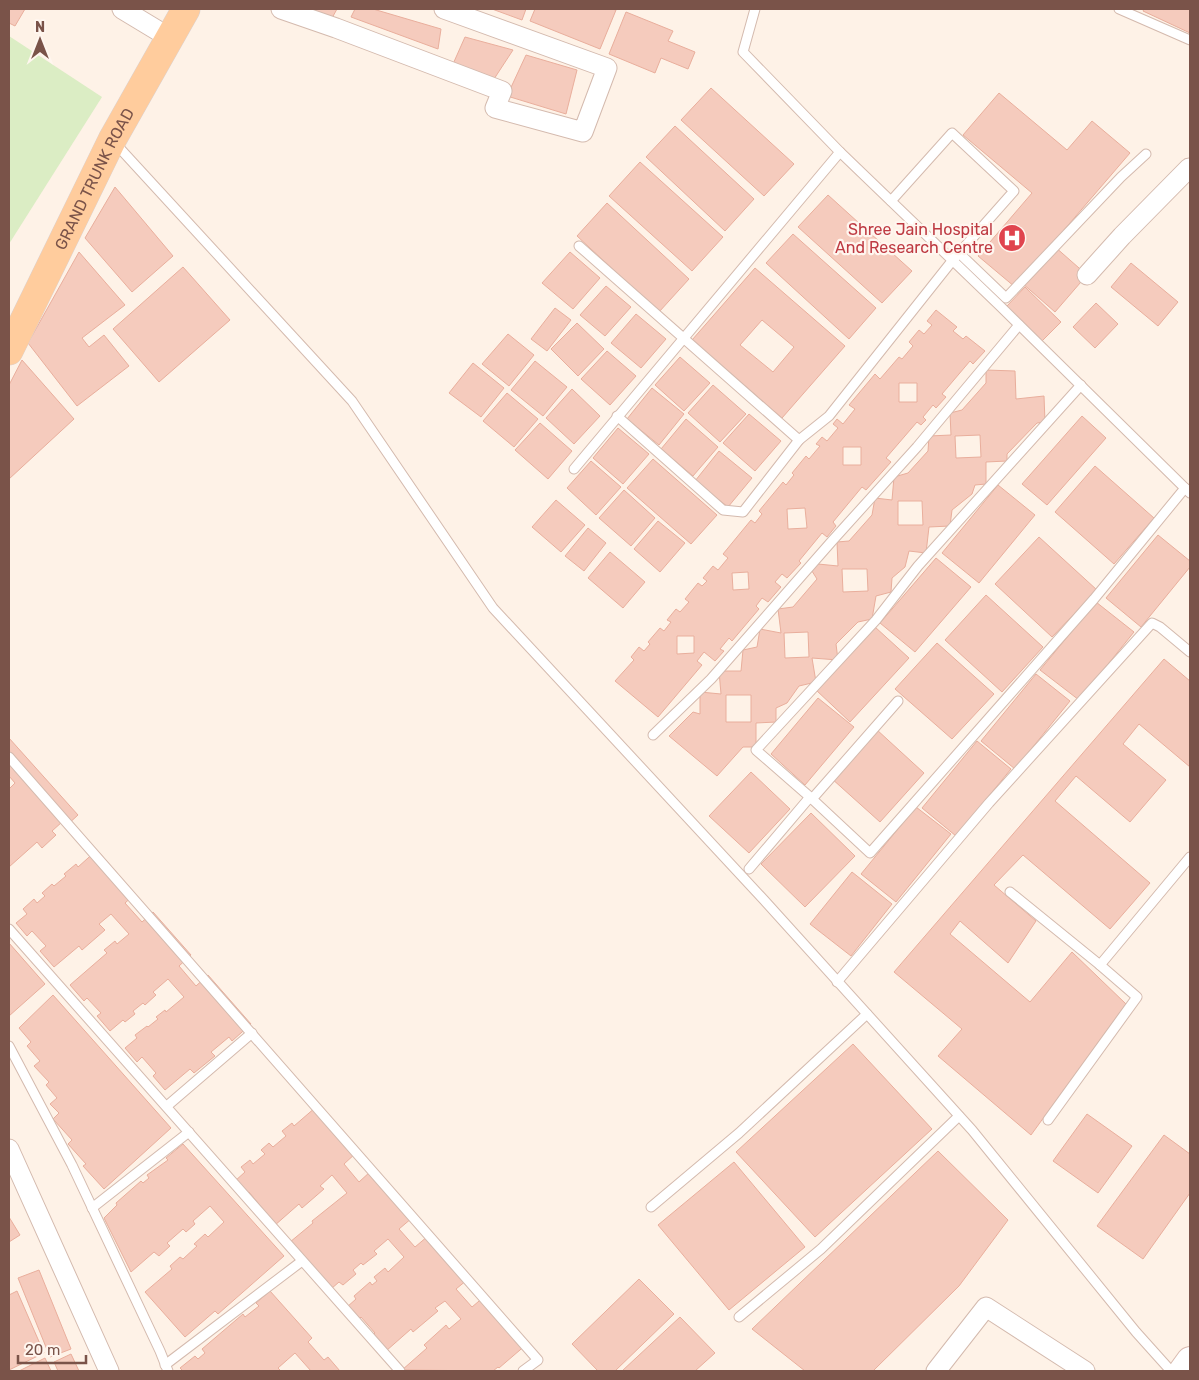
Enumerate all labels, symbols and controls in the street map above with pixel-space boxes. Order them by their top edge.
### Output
north arrow [15,15,65,65]
text: N [35,19,45,36]
street label: GRAND TRUNK ROAD [51,105,138,253]
place label: Shree Jain Hospital And Research Centre [835,220,993,257]
hospital icon: Shree Jain Hospital And Research Centre [997,223,1027,253]
scale bar [18,1332,85,1364]
text: 20 m [25,1341,60,1359]

